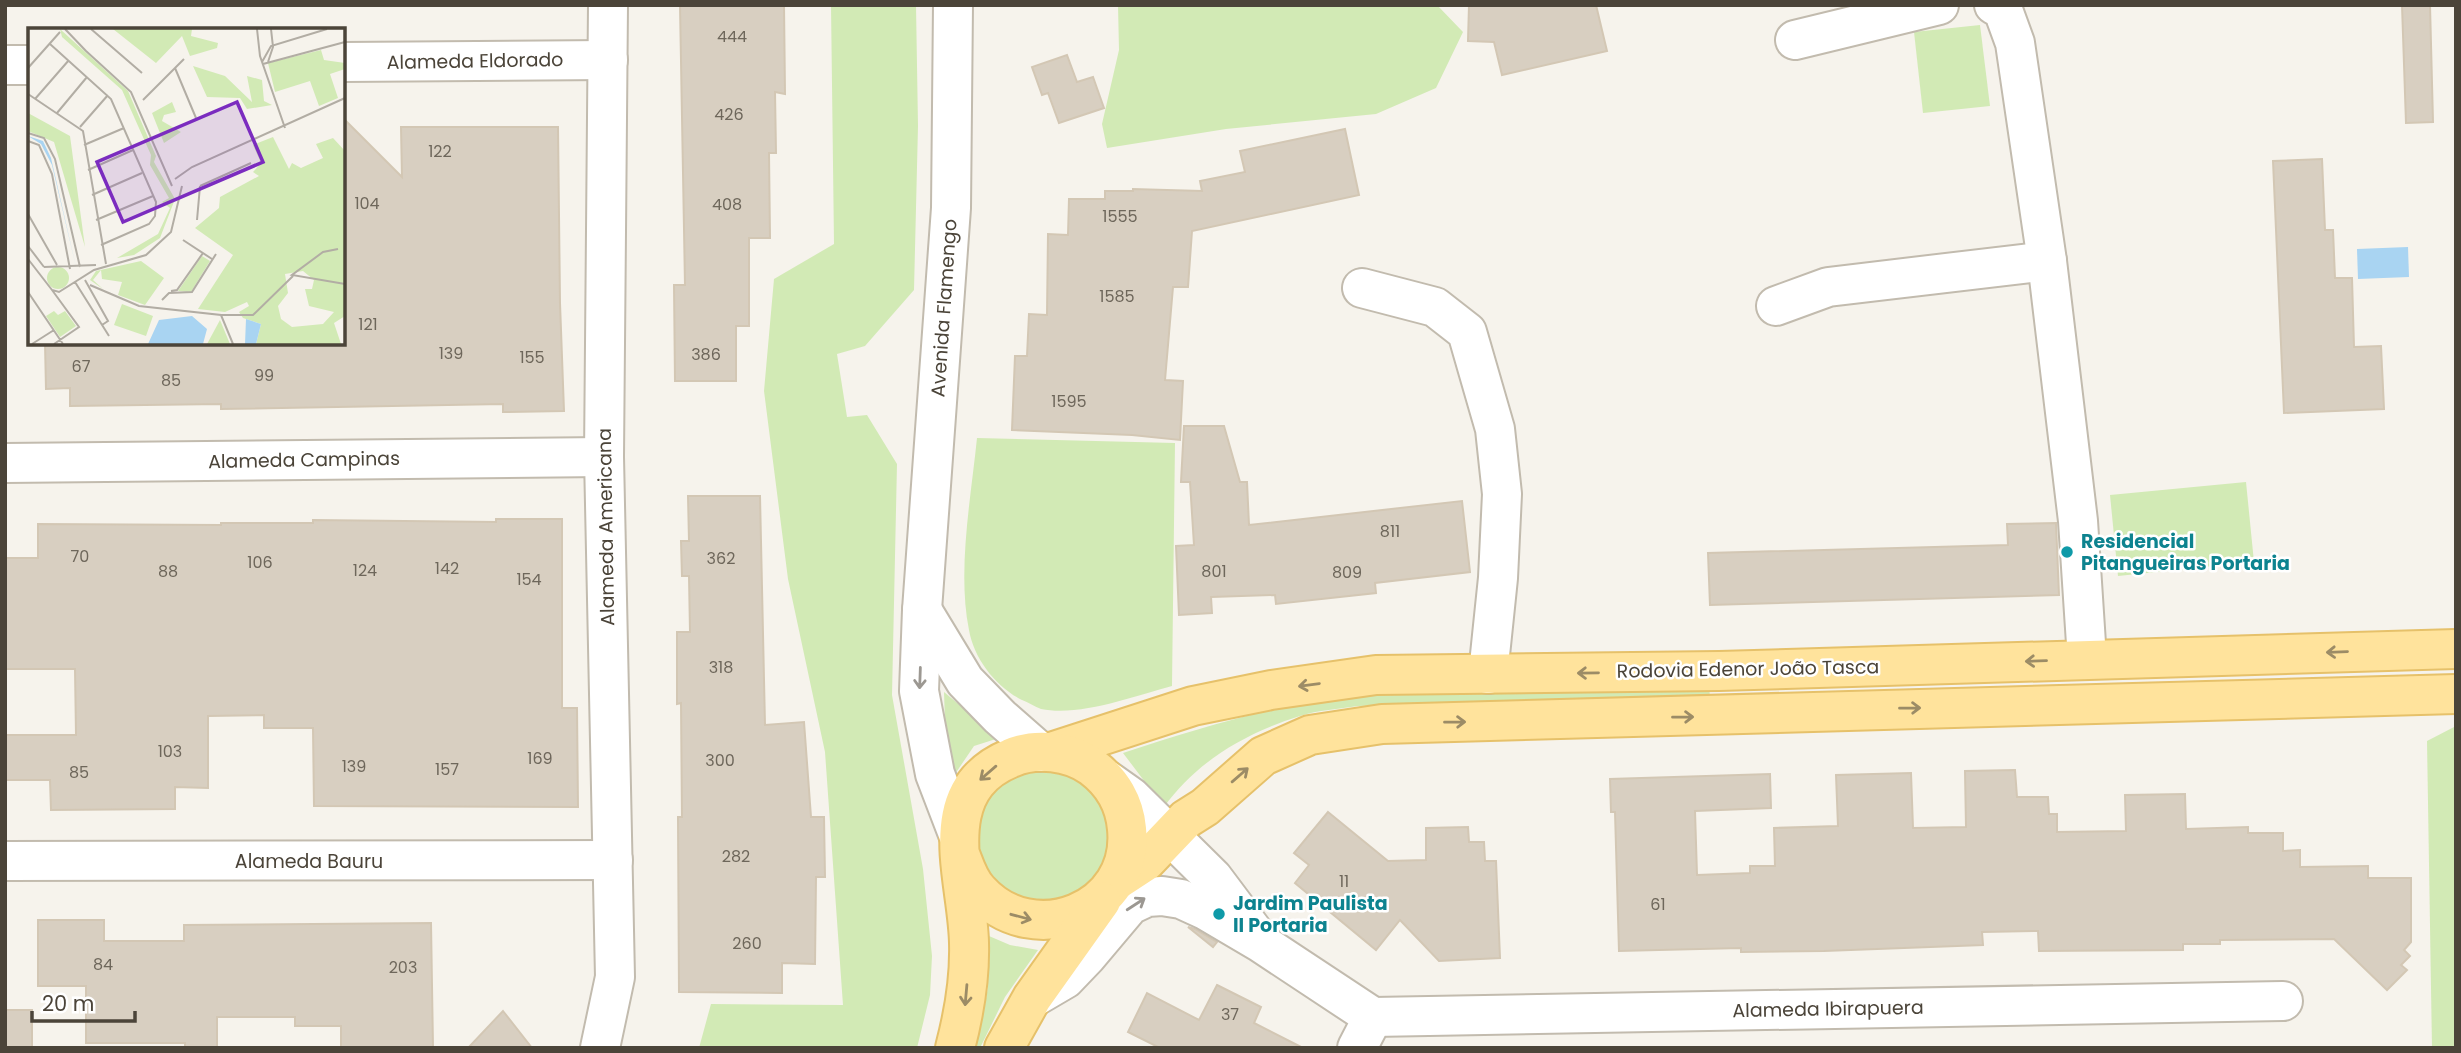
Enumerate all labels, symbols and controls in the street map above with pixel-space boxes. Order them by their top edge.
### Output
house number: 444 [717,25,747,48]
inset map [28,28,345,345]
street label: Alameda Eldorado [386,46,564,76]
house number: 426 [714,103,744,126]
house number: 122 [428,140,452,163]
house number: 104 [354,192,380,215]
house number: 408 [712,193,742,216]
house number: 1555 [1102,205,1138,228]
street label: Avenida Flamengo [924,218,964,398]
house number: 1585 [1099,285,1135,308]
house number: 121 [358,313,378,336]
house number: 139 [439,342,463,365]
house number: 386 [691,343,721,366]
house number: 155 [519,346,545,369]
house number: 67 [72,355,91,378]
house number: 99 [254,364,274,387]
house number: 85 [161,369,181,392]
house number: 1595 [1051,390,1087,413]
street label: Alameda Americana [591,428,621,626]
street label: Alameda Campinas [208,445,400,475]
house number: 811 [1380,520,1400,543]
place label: Residencial Pitangueiras Portaria [2081,528,2290,577]
marker: Residencial Pitangueiras Portaria [2059,544,2075,560]
house number: 70 [71,545,89,568]
house number: 362 [707,547,735,570]
house number: 106 [247,551,273,574]
house number: 142 [435,557,459,580]
house number: 124 [353,559,377,582]
house number: 88 [158,560,178,583]
house number: 801 [1201,560,1227,583]
house number: 809 [1332,561,1362,584]
house number: 154 [516,568,542,591]
one-way arrow [2326,646,2349,659]
street label: Rodovia Edenor João Tasca [1617,653,1879,685]
one-way arrow [2025,654,2048,667]
house number: 318 [709,656,733,679]
one-way arrow [913,666,927,689]
one-way arrow [1577,666,1600,679]
one-way arrow [1298,678,1320,691]
one-way arrow [1898,702,1921,715]
one-way arrow [1671,710,1694,723]
one-way arrow [1443,715,1466,729]
house number: 103 [158,740,182,763]
house number: 169 [527,747,553,770]
house number: 300 [705,749,735,772]
house number: 139 [342,755,366,778]
house number: 157 [435,758,459,781]
house number: 85 [69,761,89,784]
one-way arrow [979,765,997,781]
one-way arrow [1230,767,1248,783]
house number: 282 [722,845,750,868]
street label: Alameda Bauru [235,848,383,875]
house number: 11 [1339,870,1349,893]
place label: Jardim Paulista II Portaria [1233,890,1388,939]
house number: 61 [1650,893,1666,916]
one-way arrow [1126,896,1145,911]
marker: Jardim Paulista II Portaria [1211,906,1227,922]
one-way arrow [1010,911,1032,924]
house number: 260 [732,932,762,955]
house number: 84 [93,953,113,976]
house number: 203 [389,956,417,979]
scale bar [32,979,135,1023]
one-way arrow [959,983,972,1006]
text: 20 m [42,989,95,1018]
street label: Alameda Ibirapuera [1732,994,1924,1024]
house number: 37 [1221,1003,1239,1026]

